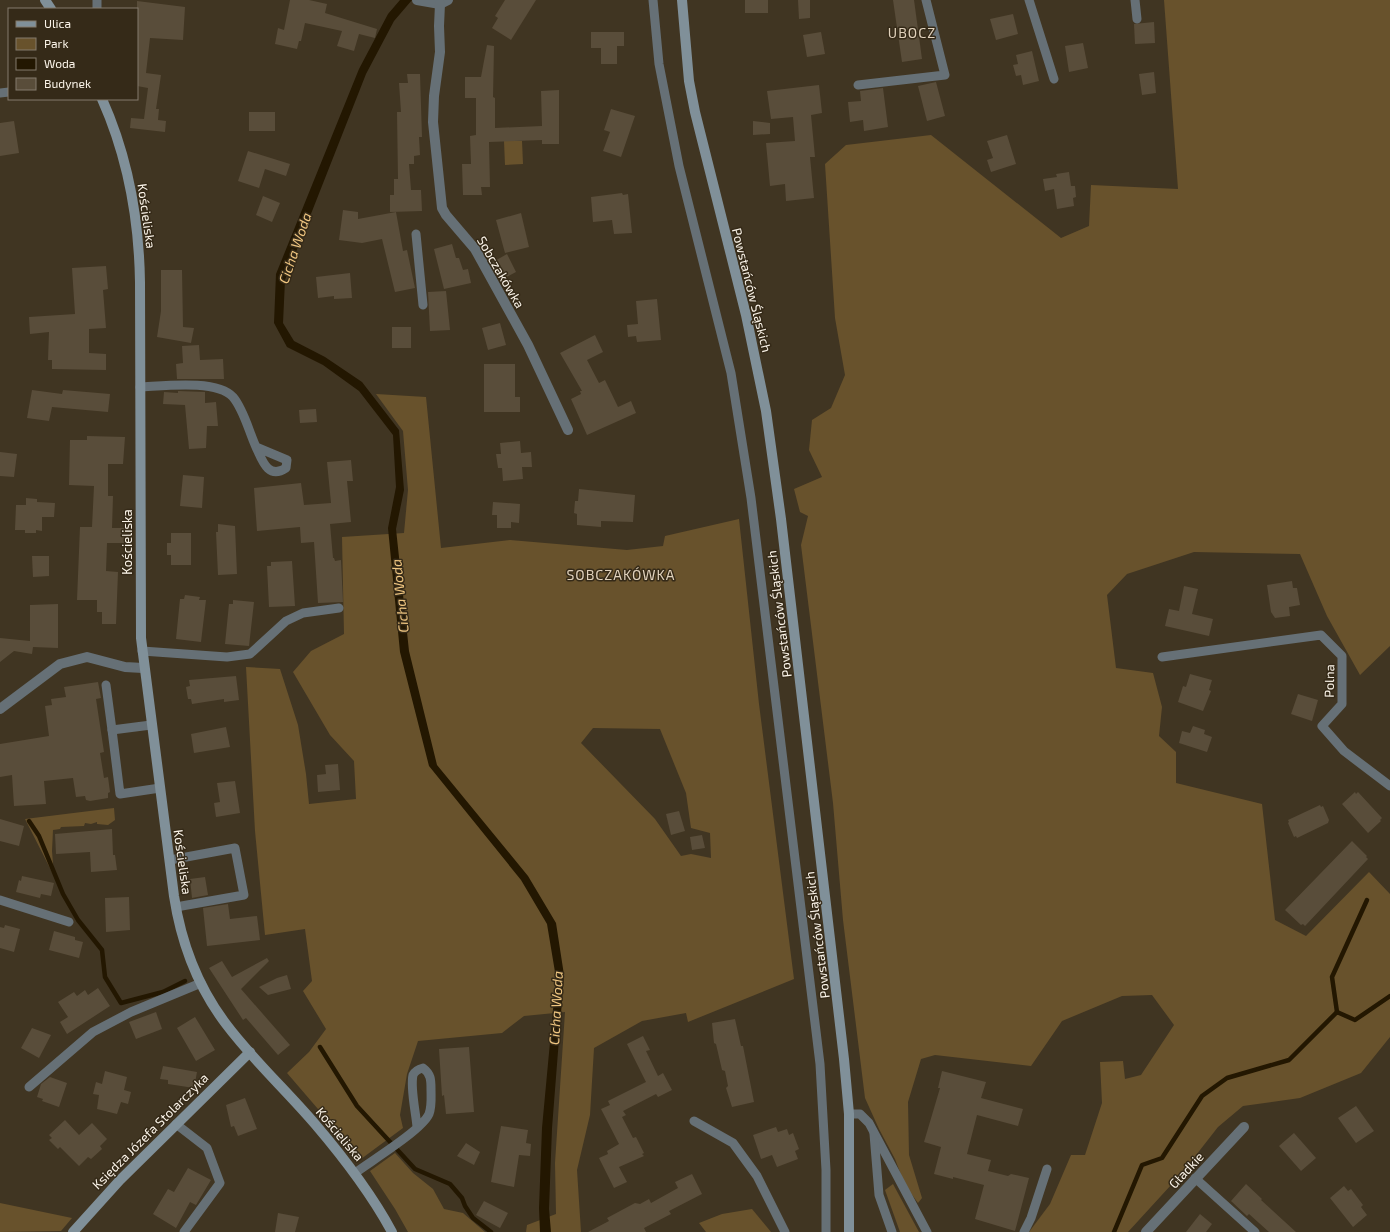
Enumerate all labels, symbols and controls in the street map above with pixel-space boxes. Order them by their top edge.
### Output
legend [8,8,138,100]
text: Ulica [44,16,71,30]
district label: UBOCZ [888,24,936,41]
text: Park [44,36,69,50]
text: Woda [44,56,75,70]
text: Budynek [44,76,91,90]
street label: Kościeliska [135,182,159,250]
water label: Cicha Woda [274,210,315,286]
street label: Powstańców Śląskich [729,226,776,354]
street label: Sobczakówka [474,233,528,311]
street label: Kościeliska [119,509,135,575]
street label: Powstańców Śląskich [762,550,795,678]
water label: Cicha Woda [387,558,412,634]
district label: SOBCZAKÓWKA [566,566,676,583]
street label: Polna [1321,664,1337,698]
street label: Kościeliska [171,828,195,896]
street label: Powstańców Śląskich [800,871,833,999]
water label: Cicha Woda [545,971,566,1045]
street label: Księdza Józefa Stolarczyka [89,1070,211,1192]
street label: Kościeliska [313,1104,367,1164]
street label: Gładkie [1165,1149,1207,1191]

